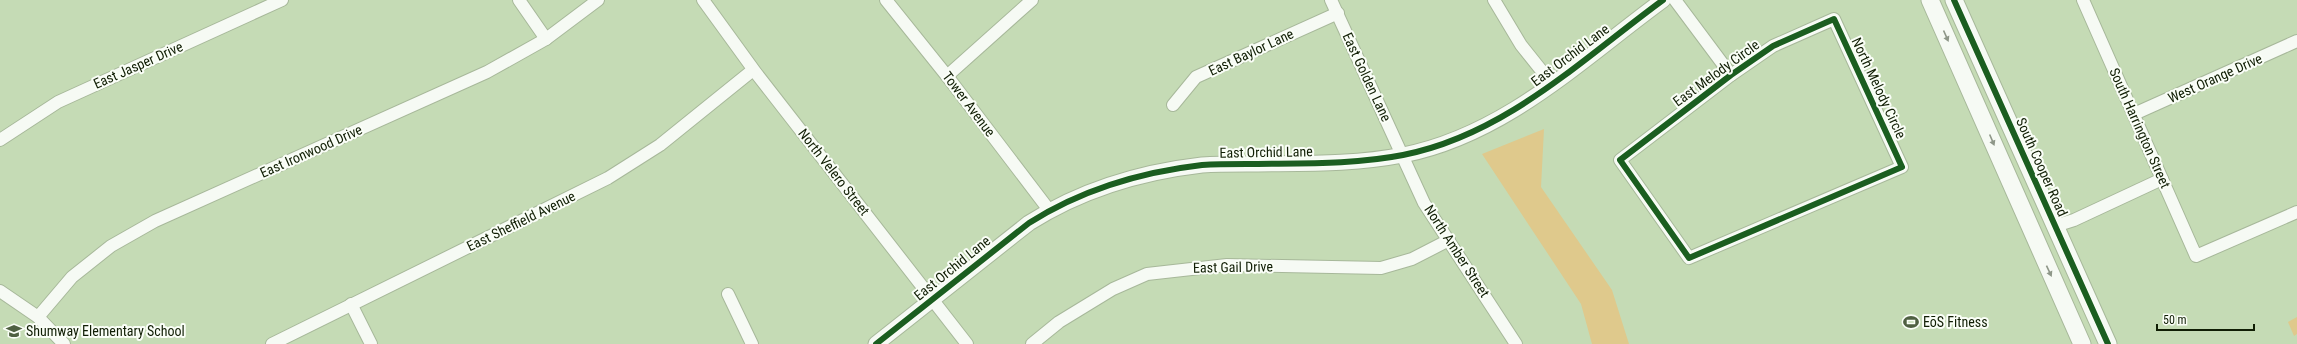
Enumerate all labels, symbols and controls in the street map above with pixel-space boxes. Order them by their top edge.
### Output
street label: East Orchid Lane [1528,20,1612,89]
street label: East Baylor Lane [1206,25,1296,79]
street label: East Golden Lane [1339,30,1395,124]
one-way arrow [1943,30,1949,41]
street label: North Melody Circle [1849,35,1910,141]
street label: East Melody Circle [1670,36,1762,110]
street label: East Jasper Drive [91,38,186,92]
street label: West Orange Drive [2165,50,2265,106]
street label: South Harrington Street [2106,65,2174,191]
street label: Tower Avenue [939,68,999,140]
street label: South Cooper Road [2013,115,2071,219]
street label: East Ironwood Drive [257,121,365,181]
street label: North Velero Street [795,126,873,218]
one-way arrow [1989,135,1995,146]
street label: East Orchid Lane [1219,143,1313,161]
street label: East Sheffield Avenue [464,188,578,254]
street label: North Amber Street [1421,202,1493,300]
street label: East Orchid Lane [911,232,994,304]
street label: East Gail Drive [1193,258,1274,276]
one-way arrow [2047,265,2053,277]
scale bar [2157,306,2254,332]
sports icon: EōS Fitness [1902,313,1920,331]
text: 50 m [2163,313,2187,327]
place label: EōS Fitness [1923,314,1988,330]
school or university icon: Shumway Elementary School [5,322,23,340]
place label: Shumway Elementary School [26,323,185,339]

